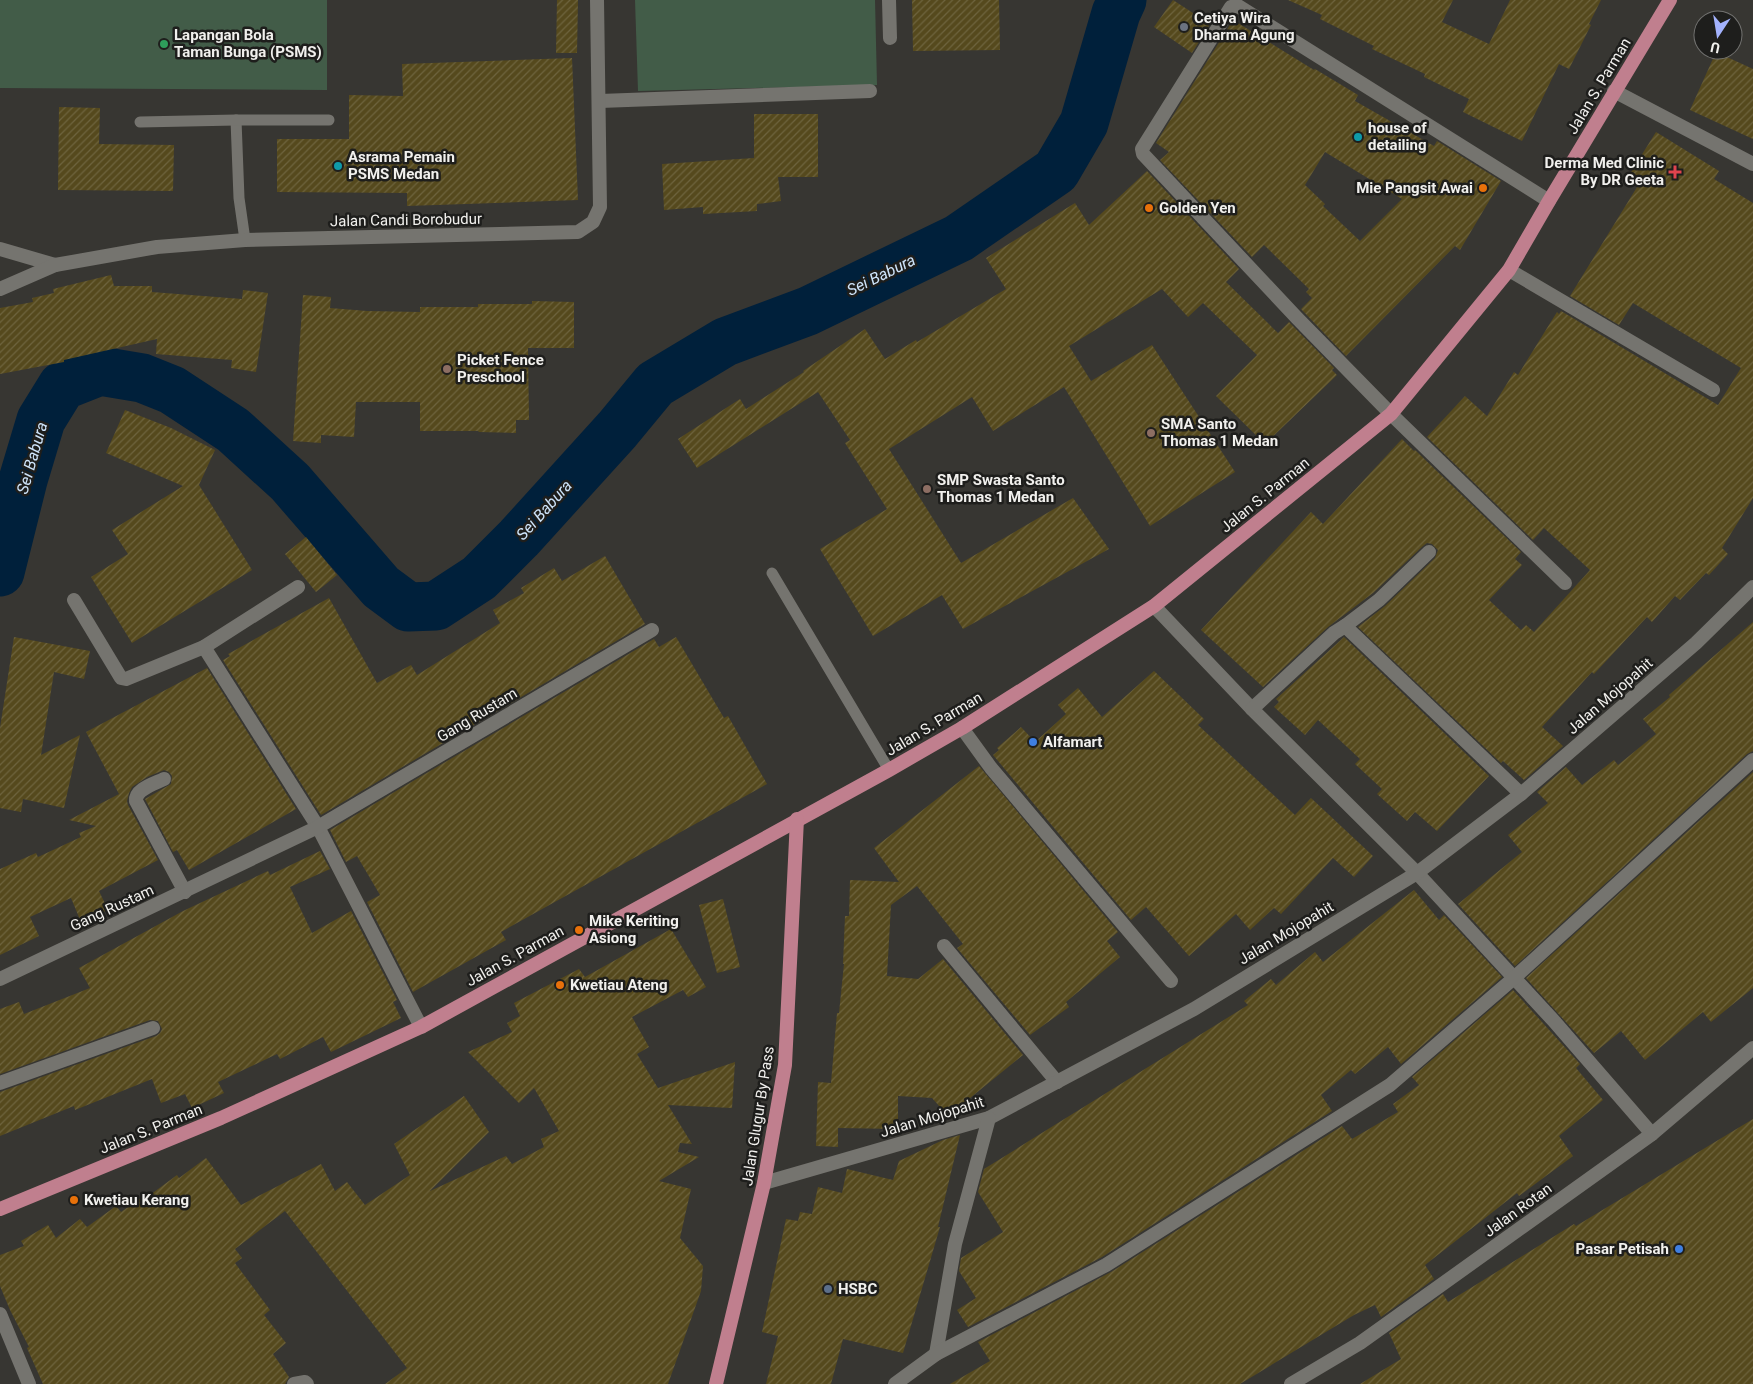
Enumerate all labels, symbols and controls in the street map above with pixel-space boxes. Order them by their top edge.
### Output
place label: Cetiya Wira Dharma Agung [1194,9,1294,44]
north arrow [1693,10,1743,60]
marker: Cetiya Wira Dharma Agung [1178,21,1190,33]
place label: Lapangan Bola Taman Bunga (PSMS) [174,26,322,61]
street label: Jalan S. Parman [1563,35,1635,137]
marker: Lapangan Bola Taman Bunga (PSMS) [158,38,170,50]
text: U [1709,39,1721,57]
place label: house of detailing [1368,119,1427,154]
marker: house of detailing [1352,131,1364,143]
place label: Asrama Pemain PSMS Medan [348,148,455,183]
place label: Derma Med Clinic By DR Geeta [1545,154,1664,189]
marker: Asrama Pemain PSMS Medan [332,160,344,172]
marker: Derma Med Clinic By DR Geeta [1668,165,1682,179]
place label: Mie Pangsit Awai [1356,179,1473,197]
marker: Mie Pangsit Awai [1477,182,1489,194]
place label: Golden Yen [1159,199,1236,217]
marker: Golden Yen [1143,202,1155,214]
street label: Jalan Candi Borobudur [330,210,482,230]
water label: Sei Babura [844,250,918,300]
place label: Picket Fence Preschool [457,351,544,386]
marker: Picket Fence Preschool [441,363,453,375]
place label: SMA Santo Thomas 1 Medan [1161,415,1278,450]
water label: Sei Babura [13,420,51,496]
marker: SMA Santo Thomas 1 Medan [1145,427,1157,439]
street label: Jalan S. Parman [1217,454,1313,536]
place label: SMP Swasta Santo Thomas 1 Medan [937,471,1065,506]
water label: Sei Babura [512,476,576,544]
marker: SMP Swasta Santo Thomas 1 Medan [921,483,933,495]
street label: Jalan Mojopahit [1564,654,1657,738]
street label: Gang Rustam [434,684,520,746]
street label: Jalan S. Parman [883,688,985,760]
place label: Alfamart [1043,733,1102,751]
marker: Alfamart [1027,736,1039,748]
street label: Gang Rustam [67,881,157,935]
street label: Jalan Mojopahit [1235,898,1337,968]
place label: Mike Keriting Asiong [589,912,679,947]
street label: Jalan S. Parman [463,922,567,990]
marker: Mike Keriting Asiong [573,924,585,936]
place label: Kwetiau Ateng [570,976,668,994]
marker: Kwetiau Ateng [554,979,566,991]
street label: Jalan Glugur By Pass [738,1045,778,1187]
street label: Jalan Mojopahit [878,1093,986,1141]
street label: Jalan S. Parman [97,1100,205,1158]
street label: Jalan Rotan [1481,1179,1555,1241]
place label: Kwetiau Kerang [84,1191,189,1209]
marker: Kwetiau Kerang [68,1194,80,1206]
place label: Pasar Petisah [1576,1240,1669,1258]
marker: Pasar Petisah [1673,1243,1685,1255]
place label: HSBC [838,1280,877,1298]
marker: HSBC [822,1283,834,1295]

